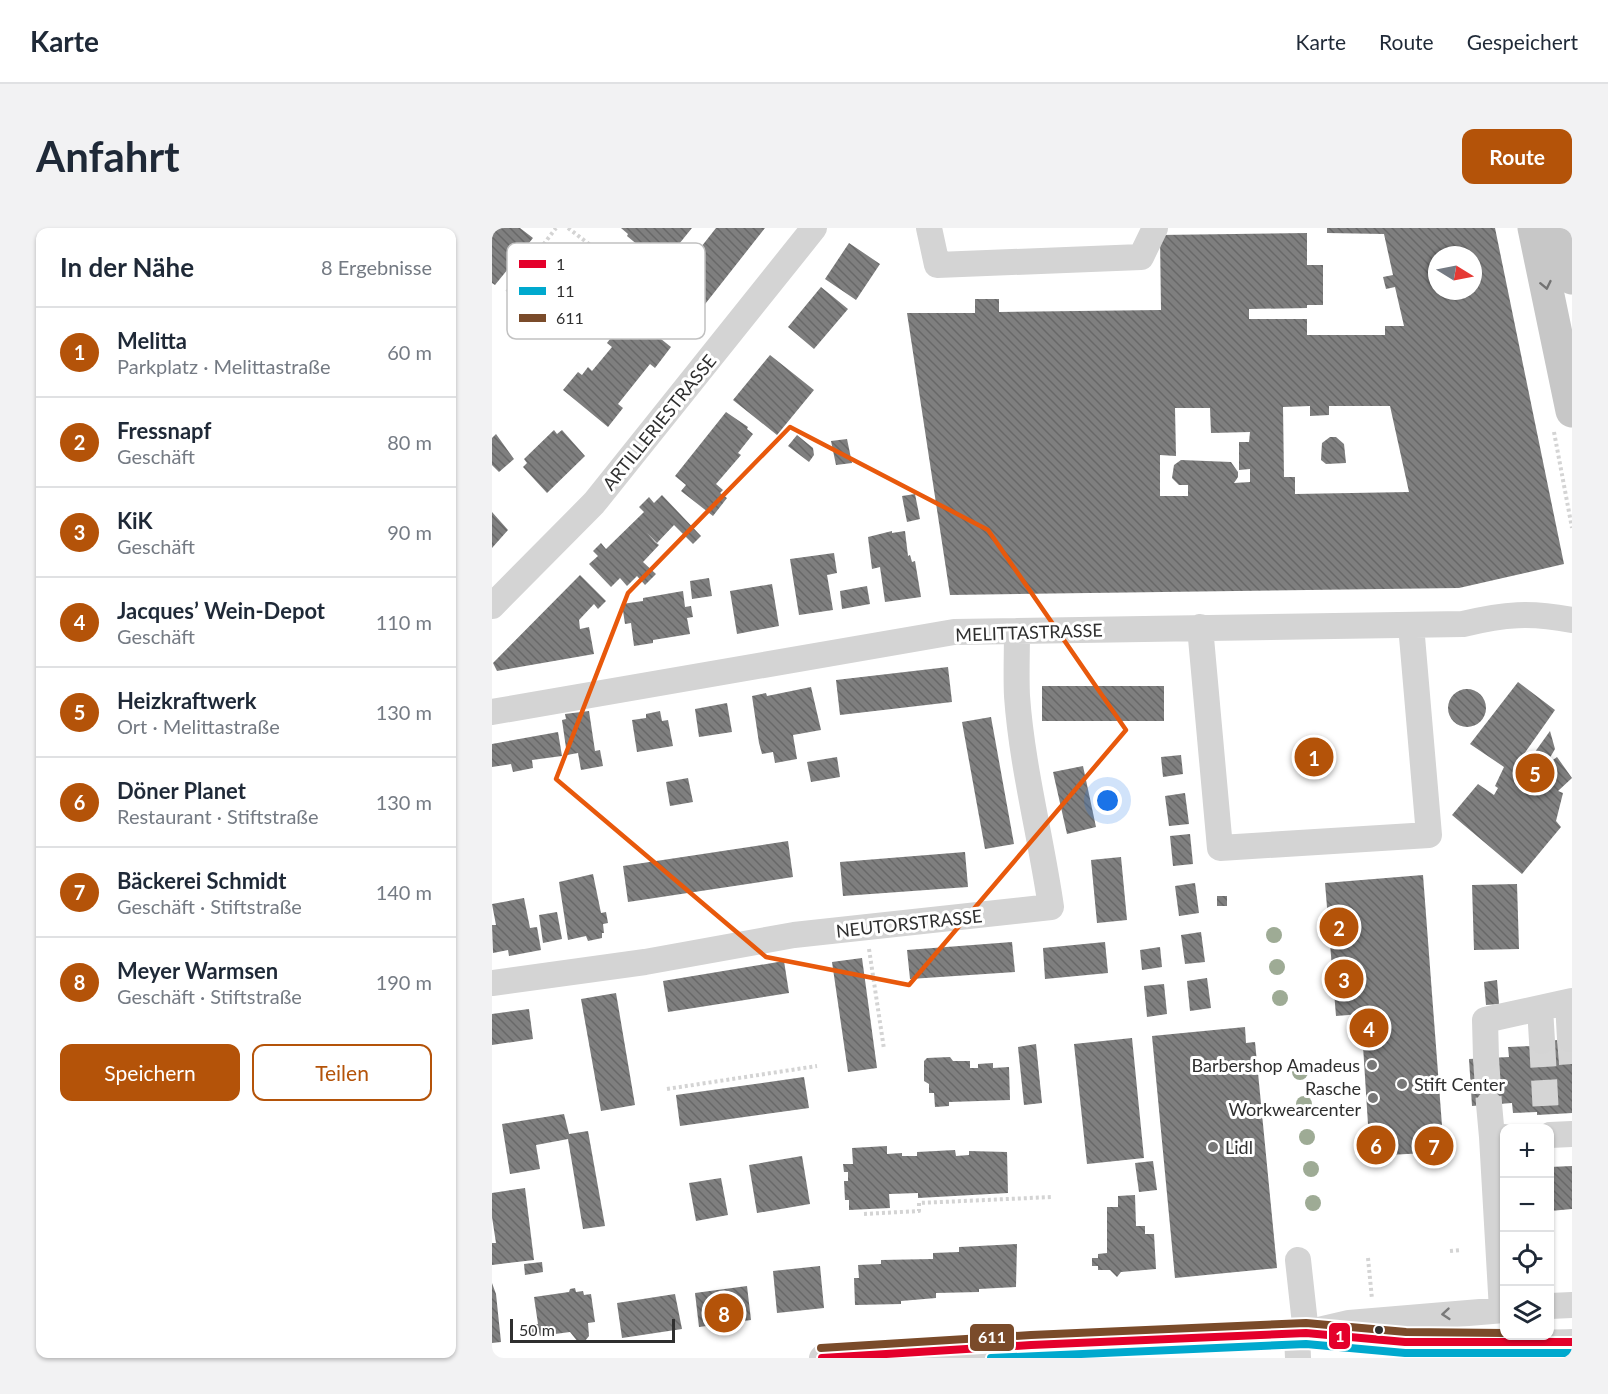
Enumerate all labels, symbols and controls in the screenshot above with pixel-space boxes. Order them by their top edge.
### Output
text: Karte [30,24,99,58]
text: Karte [1296,29,1346,54]
text: Route [1379,29,1434,54]
text: Gespeichert [1467,29,1578,54]
button: Route [1462,129,1572,184]
text: Anfahrt [36,131,180,181]
legend [507,243,705,339]
north arrow [1428,246,1482,300]
text: In der Nähe [60,251,194,283]
text: 1 [556,254,565,273]
text: 8 Ergebnisse [321,255,432,279]
one-way arrow [1539,280,1552,290]
text: 11 [556,281,575,300]
text: 611 [556,308,584,327]
text: Melitta [117,327,187,354]
text: 1 [74,340,85,364]
text: 60 m [387,340,432,364]
street label: ARTILLERIESTRASSE [598,350,720,494]
text: Parkplatz · Melittastraße [117,354,330,378]
text: Fressnapf [117,417,211,444]
text: 2 [74,430,85,454]
text: 80 m [387,430,432,454]
text: Geschäft [117,444,195,468]
text: KiK [117,507,153,534]
text: 3 [74,520,85,544]
text: 90 m [387,520,432,544]
text: Geschäft [117,534,195,558]
text: Jacques’ Wein-Depot [117,597,325,624]
text: 4 [74,610,85,634]
text: 110 m [376,610,432,634]
street label: MELITTASTRASSE [955,618,1103,646]
text: Geschäft [117,624,195,648]
text: Heizkraftwerk [117,687,257,714]
text: 5 [74,700,85,724]
text: 130 m [376,700,432,724]
text: Ort · Melittastraße [117,714,280,738]
pin: 1 [1294,734,1334,780]
pin: 5 [1516,750,1554,796]
text: Döner Planet [117,777,246,804]
your location [1093,786,1122,815]
text: 6 [74,790,85,814]
text: 130 m [376,790,432,814]
text: Restaurant · Stiftstraße [117,804,319,828]
text: Bäckerei Schmidt [117,867,286,894]
text: 7 [74,880,85,904]
text: 140 m [376,880,432,904]
text: Geschäft · Stiftstraße [117,894,302,918]
street label: NEUTORSTRASSE [835,904,983,942]
pin: 2 [1320,904,1358,950]
pin: 3 [1324,956,1364,1002]
text: Meyer Warmsen [117,957,278,984]
text: 8 [74,970,85,994]
text: 190 m [376,970,432,994]
text: Geschäft · Stiftstraße [117,984,302,1008]
pin: 4 [1350,1006,1388,1050]
button: Speichern [60,1044,240,1101]
button: Teilen [252,1044,432,1101]
place label: Barbershop Amadeus [1191,1054,1360,1076]
marker: Barbershop Amadeus [1365,1058,1379,1072]
place label: Stift Center [1414,1073,1506,1095]
place label: Rasche Workwearcenter [1229,1077,1361,1120]
marker: Stift Center [1395,1077,1409,1091]
marker: Rasche Workwearcenter [1366,1091,1380,1105]
pin: 6 [1356,1122,1396,1168]
pin: 7 [1414,1124,1454,1168]
map controls [1500,1124,1554,1340]
button: + [1500,1124,1554,1178]
place label: Lidl [1225,1136,1253,1158]
marker: Lidl [1206,1140,1220,1154]
button: − [1500,1178,1554,1232]
button: locate [1500,1232,1554,1286]
button: layers [1500,1286,1554,1340]
pin: 8 [704,1290,744,1336]
one-way arrow [1442,1307,1451,1320]
scale bar [510,1316,675,1344]
text: 50 m [519,1320,555,1339]
line badge: 1 [1328,1322,1351,1350]
line badge: 611 [969,1323,1015,1352]
unlabelled marker [1373,1324,1385,1336]
text: 1 [1335,1326,1345,1345]
text: 611 [978,1327,1006,1346]

